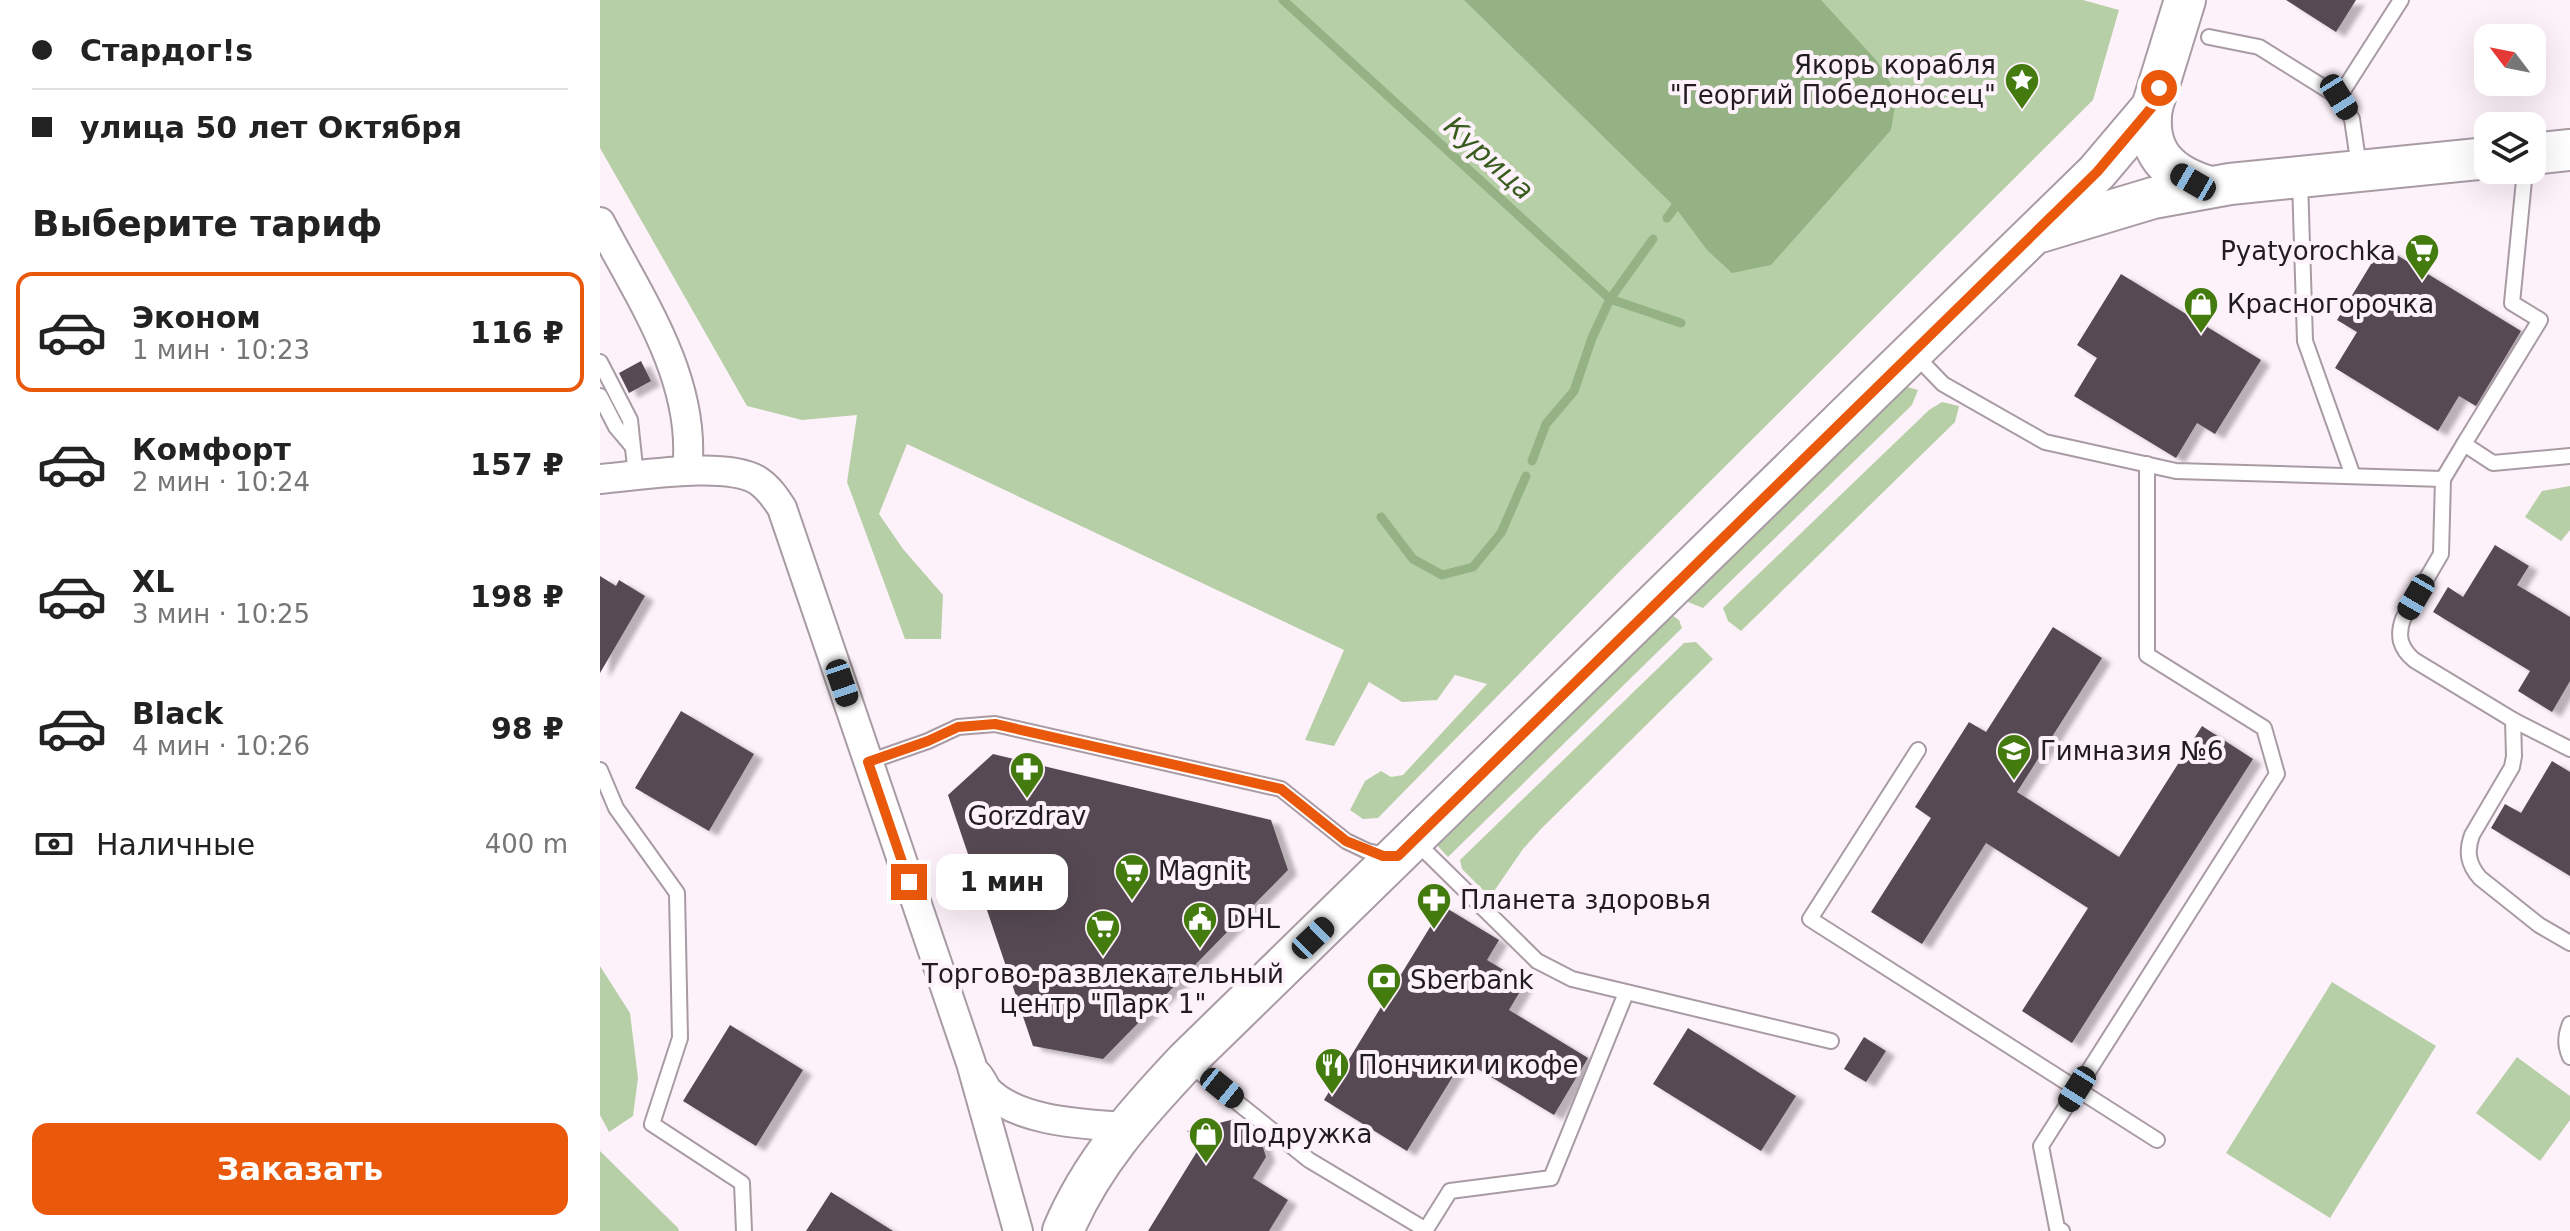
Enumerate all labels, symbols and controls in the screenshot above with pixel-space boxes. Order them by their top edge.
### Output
north arrow [2474,24,2546,96]
map controls [2474,24,2546,184]
text: Стардог!s [80,33,253,68]
place label: Якорь корабля "Георгий Победоносец" [1670,50,1996,110]
place icon: Якорь корабля "Георгий Победоносец" [2003,61,2041,111]
route start [2141,70,2177,106]
car [2316,70,2362,124]
water label: Курица [1438,109,1540,207]
text: улица 50 лет Октября [80,110,462,145]
button: layers [2474,112,2546,184]
car [2166,160,2220,204]
text: Выберите тариф [32,203,382,244]
supermarket icon: Pyatyorochka [2403,232,2441,282]
place label: Pyatyorochka [2220,236,2396,266]
shop icon: Красногорочка [2182,285,2220,335]
place label: Красногорочка [2227,289,2434,319]
icon: car [36,296,108,368]
text: Эконом [132,300,261,335]
text: 116 ₽ [470,315,564,350]
text: 1 мин · 10:23 [132,335,310,365]
icon: car [36,428,108,500]
text: Комфорт [132,432,291,467]
text: 157 ₽ [470,447,564,482]
text: 2 мин · 10:24 [132,467,310,497]
icon: car [36,560,108,632]
text: XL [132,564,174,599]
car [2394,570,2438,624]
text: 198 ₽ [470,579,564,614]
text: 3 мин · 10:25 [132,599,310,629]
car [823,656,861,710]
icon: car [36,692,108,764]
text: Black [132,696,223,731]
text: 98 ₽ [491,711,564,746]
text: 4 мин · 10:26 [132,731,310,761]
school or university icon: Гимназия №6 [1995,732,2033,782]
place label: Гимназия №6 [2040,736,2224,766]
pharmacy icon: Gorzdrav [1008,750,1046,800]
place label: Gorzdrav [968,801,1086,831]
icon: cash [32,822,76,866]
text: Наличные [96,827,255,862]
text: 400 m [485,829,568,859]
supermarket icon: Magnit [1113,852,1151,902]
callout: 1 мин [937,854,1069,910]
place label: Magnit [1158,856,1247,886]
route end [891,864,927,900]
text: 1 мин [960,867,1044,897]
pharmacy icon: Планета здоровья [1415,881,1453,931]
place label: Планета здоровья [1460,885,1711,915]
public building icon: DHL [1181,900,1219,950]
place label: DHL [1226,904,1281,934]
supermarket icon: Торгово-развлекательный центр "Парк 1" [1084,908,1122,958]
car [1287,913,1339,963]
place label: Торгово-развлекательный центр "Парк 1" [921,959,1284,1019]
bank icon: Sberbank [1365,961,1403,1011]
place label: Sberbank [1410,965,1534,995]
restaurant icon: Пончики и кофе [1313,1046,1351,1096]
place label: Пончики и кофе [1358,1050,1579,1080]
car [2054,1062,2100,1116]
car [1196,1064,1248,1112]
shop icon: Подружка [1187,1115,1225,1165]
place label: Подружка [1232,1119,1372,1149]
button: Заказать [32,1123,568,1215]

